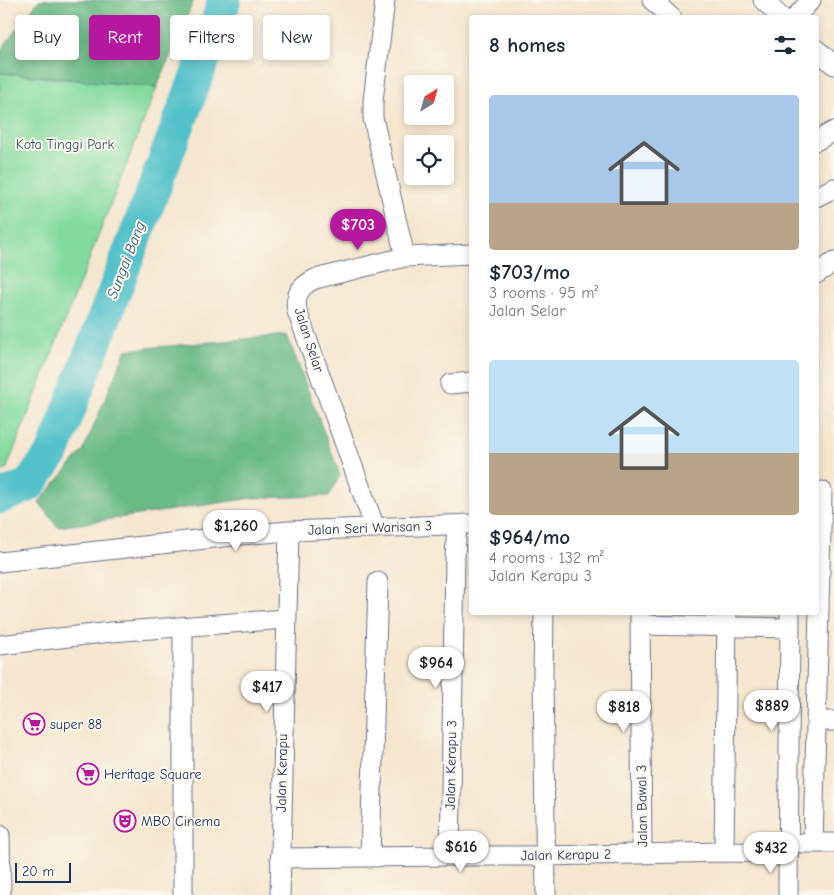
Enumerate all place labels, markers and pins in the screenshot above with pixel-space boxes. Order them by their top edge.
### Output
pin: $703 [328,208,388,251]
pin: $1,260 [195,510,277,552]
pin: $964 [406,646,466,689]
pin: $417 [237,670,297,713]
pin: $818 [594,690,654,733]
pin: $889 [742,690,802,732]
supermarket icon: super 88 [22,712,46,736]
place label: super 88 [50,716,102,733]
supermarket icon: Heritage Square [76,762,100,786]
place label: Heritage Square [104,766,201,783]
theatre icon: MBO Cinema [113,809,137,833]
place label: MBO Cinema [141,813,220,830]
pin: $616 [431,830,491,873]
pin: $432 [741,832,801,874]

